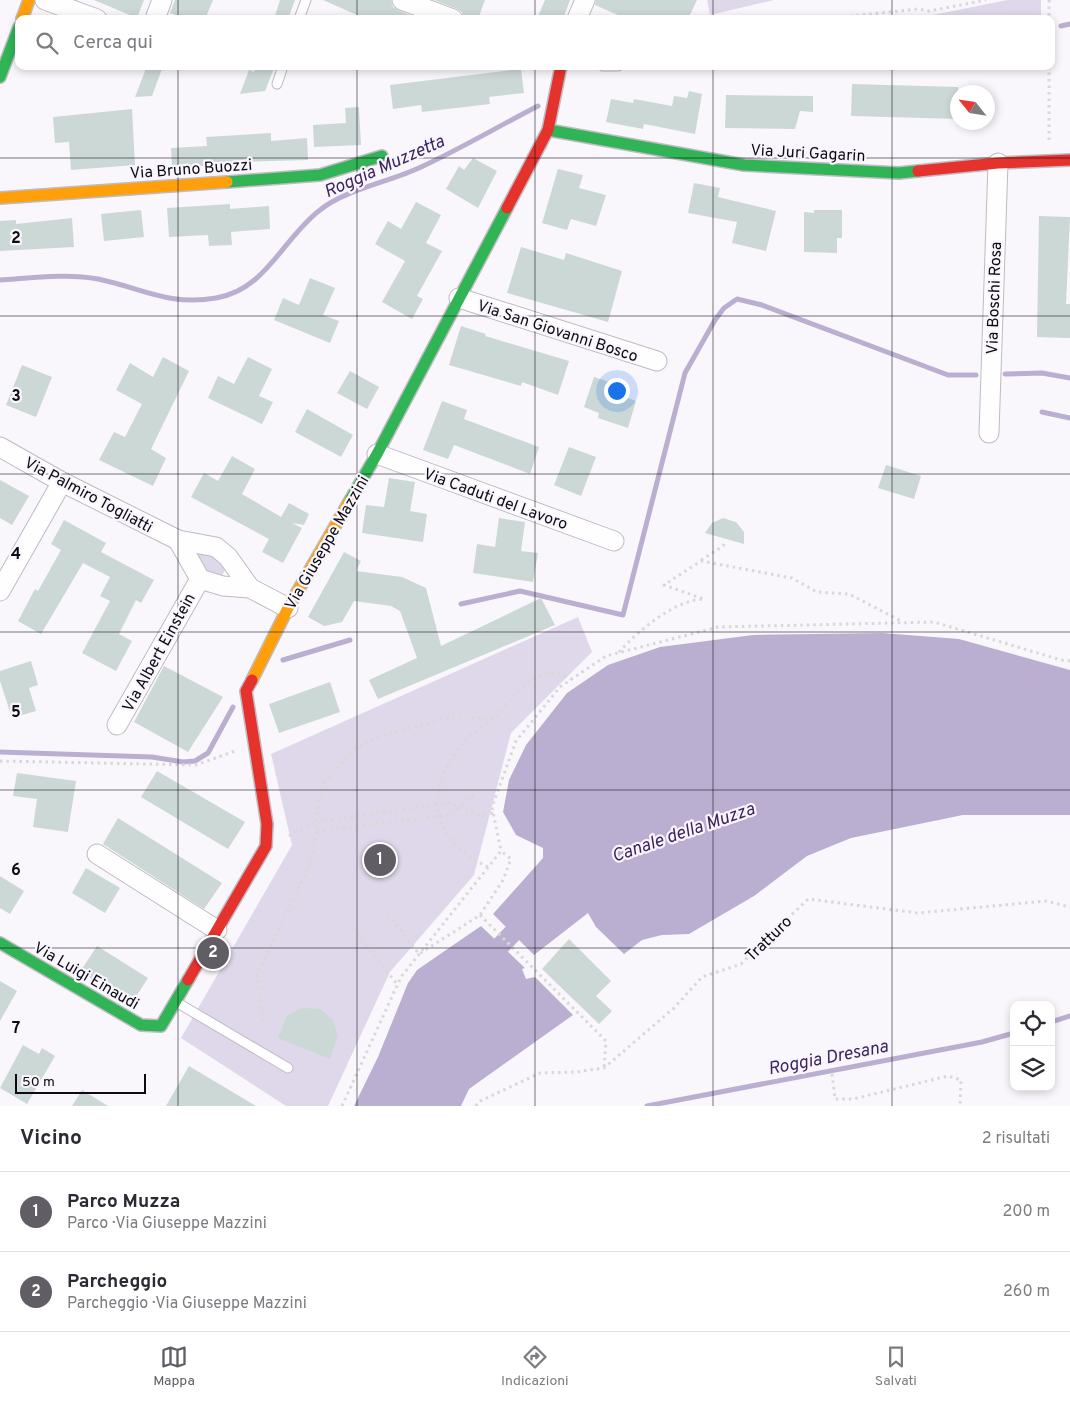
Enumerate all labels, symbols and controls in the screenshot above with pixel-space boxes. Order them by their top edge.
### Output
search box [15,15,1055,70]
icon: search [33,29,61,57]
text: Cerca qui [73,31,153,55]
north arrow [950,85,995,130]
water label: Roggia Muzzetta [321,130,449,204]
street label: Via Juri Gagarin [750,141,866,167]
street label: Via Bruno Buozzi [129,156,253,184]
text: 2 [11,229,21,249]
street label: Via Boschi Rosa [983,241,1007,355]
street label: Via San Giovanni Bosco [474,296,640,367]
your location [604,378,630,404]
text: 3 [11,387,21,407]
street label: Via Palmiro Togliatti [20,453,156,538]
street label: Via Caduti del Lavoro [421,465,570,535]
street label: Via Giuseppe Mazzini [281,472,374,614]
text: 4 [11,545,21,565]
street label: Via Albert Einstein [119,590,201,716]
text: 5 [11,703,21,723]
water label: Canale della Muzza [609,798,759,869]
pin: 1 [364,841,396,879]
text: 6 [11,861,21,881]
street label: Tratturo [742,912,797,967]
pin: 2 [197,934,229,972]
street label: Via Luigi Einaudi [30,938,142,1015]
map controls [1010,1001,1055,1091]
button: locate [1010,1001,1055,1046]
text: 7 [12,1019,20,1039]
water label: Roggia Dresana [766,1035,891,1081]
button: layers [1010,1046,1055,1091]
scale bar [15,1071,146,1094]
text: 50 m [22,1074,55,1091]
text: Vicino [20,1125,82,1152]
text: 2 risultati [982,1129,1050,1149]
text: Parco Muzza [67,1190,180,1214]
text: 1 [33,1202,39,1222]
text: 200 m [1002,1202,1050,1222]
text: Parco · Via Giuseppe Mazzini [67,1214,267,1234]
text: Parcheggio [67,1270,167,1294]
text: 2 [31,1282,41,1302]
text: 260 m [1003,1282,1050,1302]
text: Parcheggio · Via Giuseppe Mazzini [67,1294,307,1314]
tab: Mappa [153,1343,195,1390]
tab: Indicazioni [501,1343,569,1390]
tab: Salvati [875,1343,917,1390]

